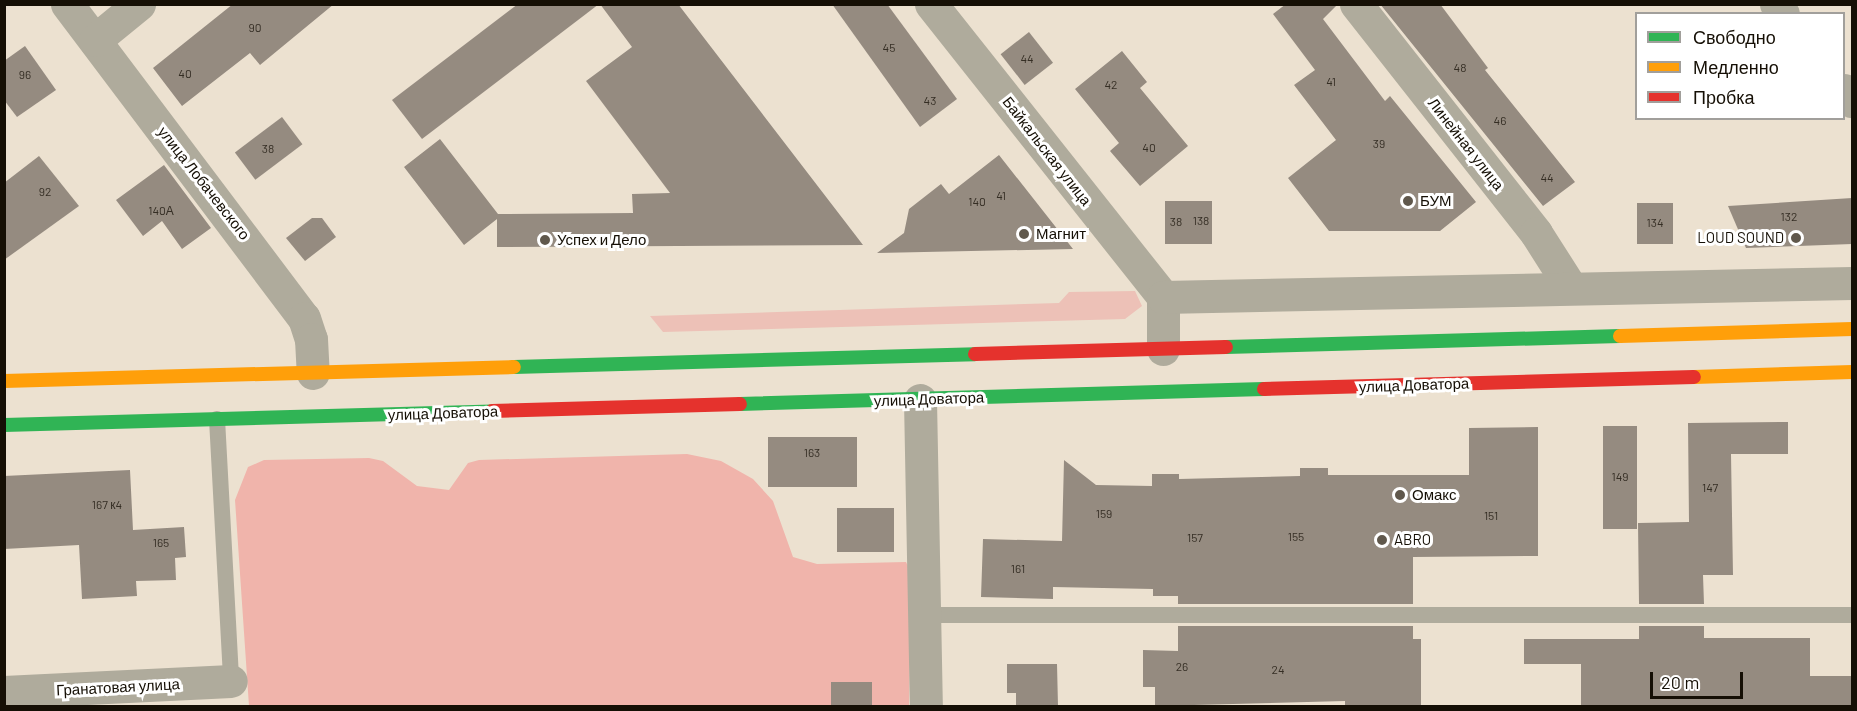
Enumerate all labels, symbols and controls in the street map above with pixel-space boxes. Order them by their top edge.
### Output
legend [1635,12,1845,120]
house number: 90 [248,21,262,35]
text: Свободно [1693,26,1776,48]
house number: 45 [883,41,895,55]
house number: 44 [1020,52,1034,66]
text: Медленно [1693,56,1779,78]
house number: 48 [1454,61,1466,75]
house number: 40 [178,67,192,81]
house number: 96 [19,68,31,82]
house number: 41 [1326,75,1336,89]
house number: 42 [1104,78,1118,92]
text: Пробка [1693,86,1755,108]
street label: Байкальская улица [999,93,1095,209]
house number: 43 [924,94,936,108]
street label: Линейная улица [1424,94,1508,194]
house number: 46 [1494,114,1506,128]
street label: улица Лобачевского [154,123,254,243]
house number: 39 [1373,137,1385,151]
house number: 40 [1142,141,1156,155]
house number: 38 [262,142,274,156]
house number: 44 [1540,171,1554,185]
house number: 92 [39,185,51,199]
house number: 41 [996,189,1006,203]
place label: БУМ [1420,192,1452,210]
marker: БУМ [1401,194,1415,208]
house number: 140 [968,195,986,209]
house number: 140А [148,204,174,218]
house number: 132 [1781,210,1797,224]
house number: 138 [1193,214,1209,228]
house number: 38 [1170,215,1182,229]
house number: 134 [1647,216,1663,230]
place label: Магнит [1036,225,1086,243]
marker: Магнит [1017,227,1031,241]
place label: LOUD SOUND [1697,229,1784,247]
place label: Успех и Дело [557,231,646,249]
marker: LOUD SOUND [1789,231,1803,245]
marker: Успех и Дело [538,233,552,247]
street label: улица Доватора [1358,374,1470,396]
street label: улица Доватора [873,388,985,410]
street label: улица Доватора [387,402,499,424]
house number: 163 [804,446,820,460]
house number: 149 [1611,470,1629,484]
house number: 147 [1702,481,1718,495]
place label: Омакс [1412,486,1457,504]
marker: Омакс [1393,488,1407,502]
house number: 167 к4 [92,498,122,512]
house number: 159 [1096,507,1112,521]
house number: 151 [1484,509,1498,523]
house number: 155 [1288,530,1304,544]
house number: 157 [1187,531,1203,545]
place label: ABRO [1394,531,1431,549]
marker: ABRO [1375,533,1389,547]
house number: 165 [153,536,169,550]
house number: 161 [1011,562,1025,576]
house number: 26 [1176,660,1188,674]
scale bar [1653,660,1746,698]
house number: 24 [1271,663,1285,677]
text: 20 m [1661,671,1699,693]
street label: Гранатовая улица [56,675,180,699]

